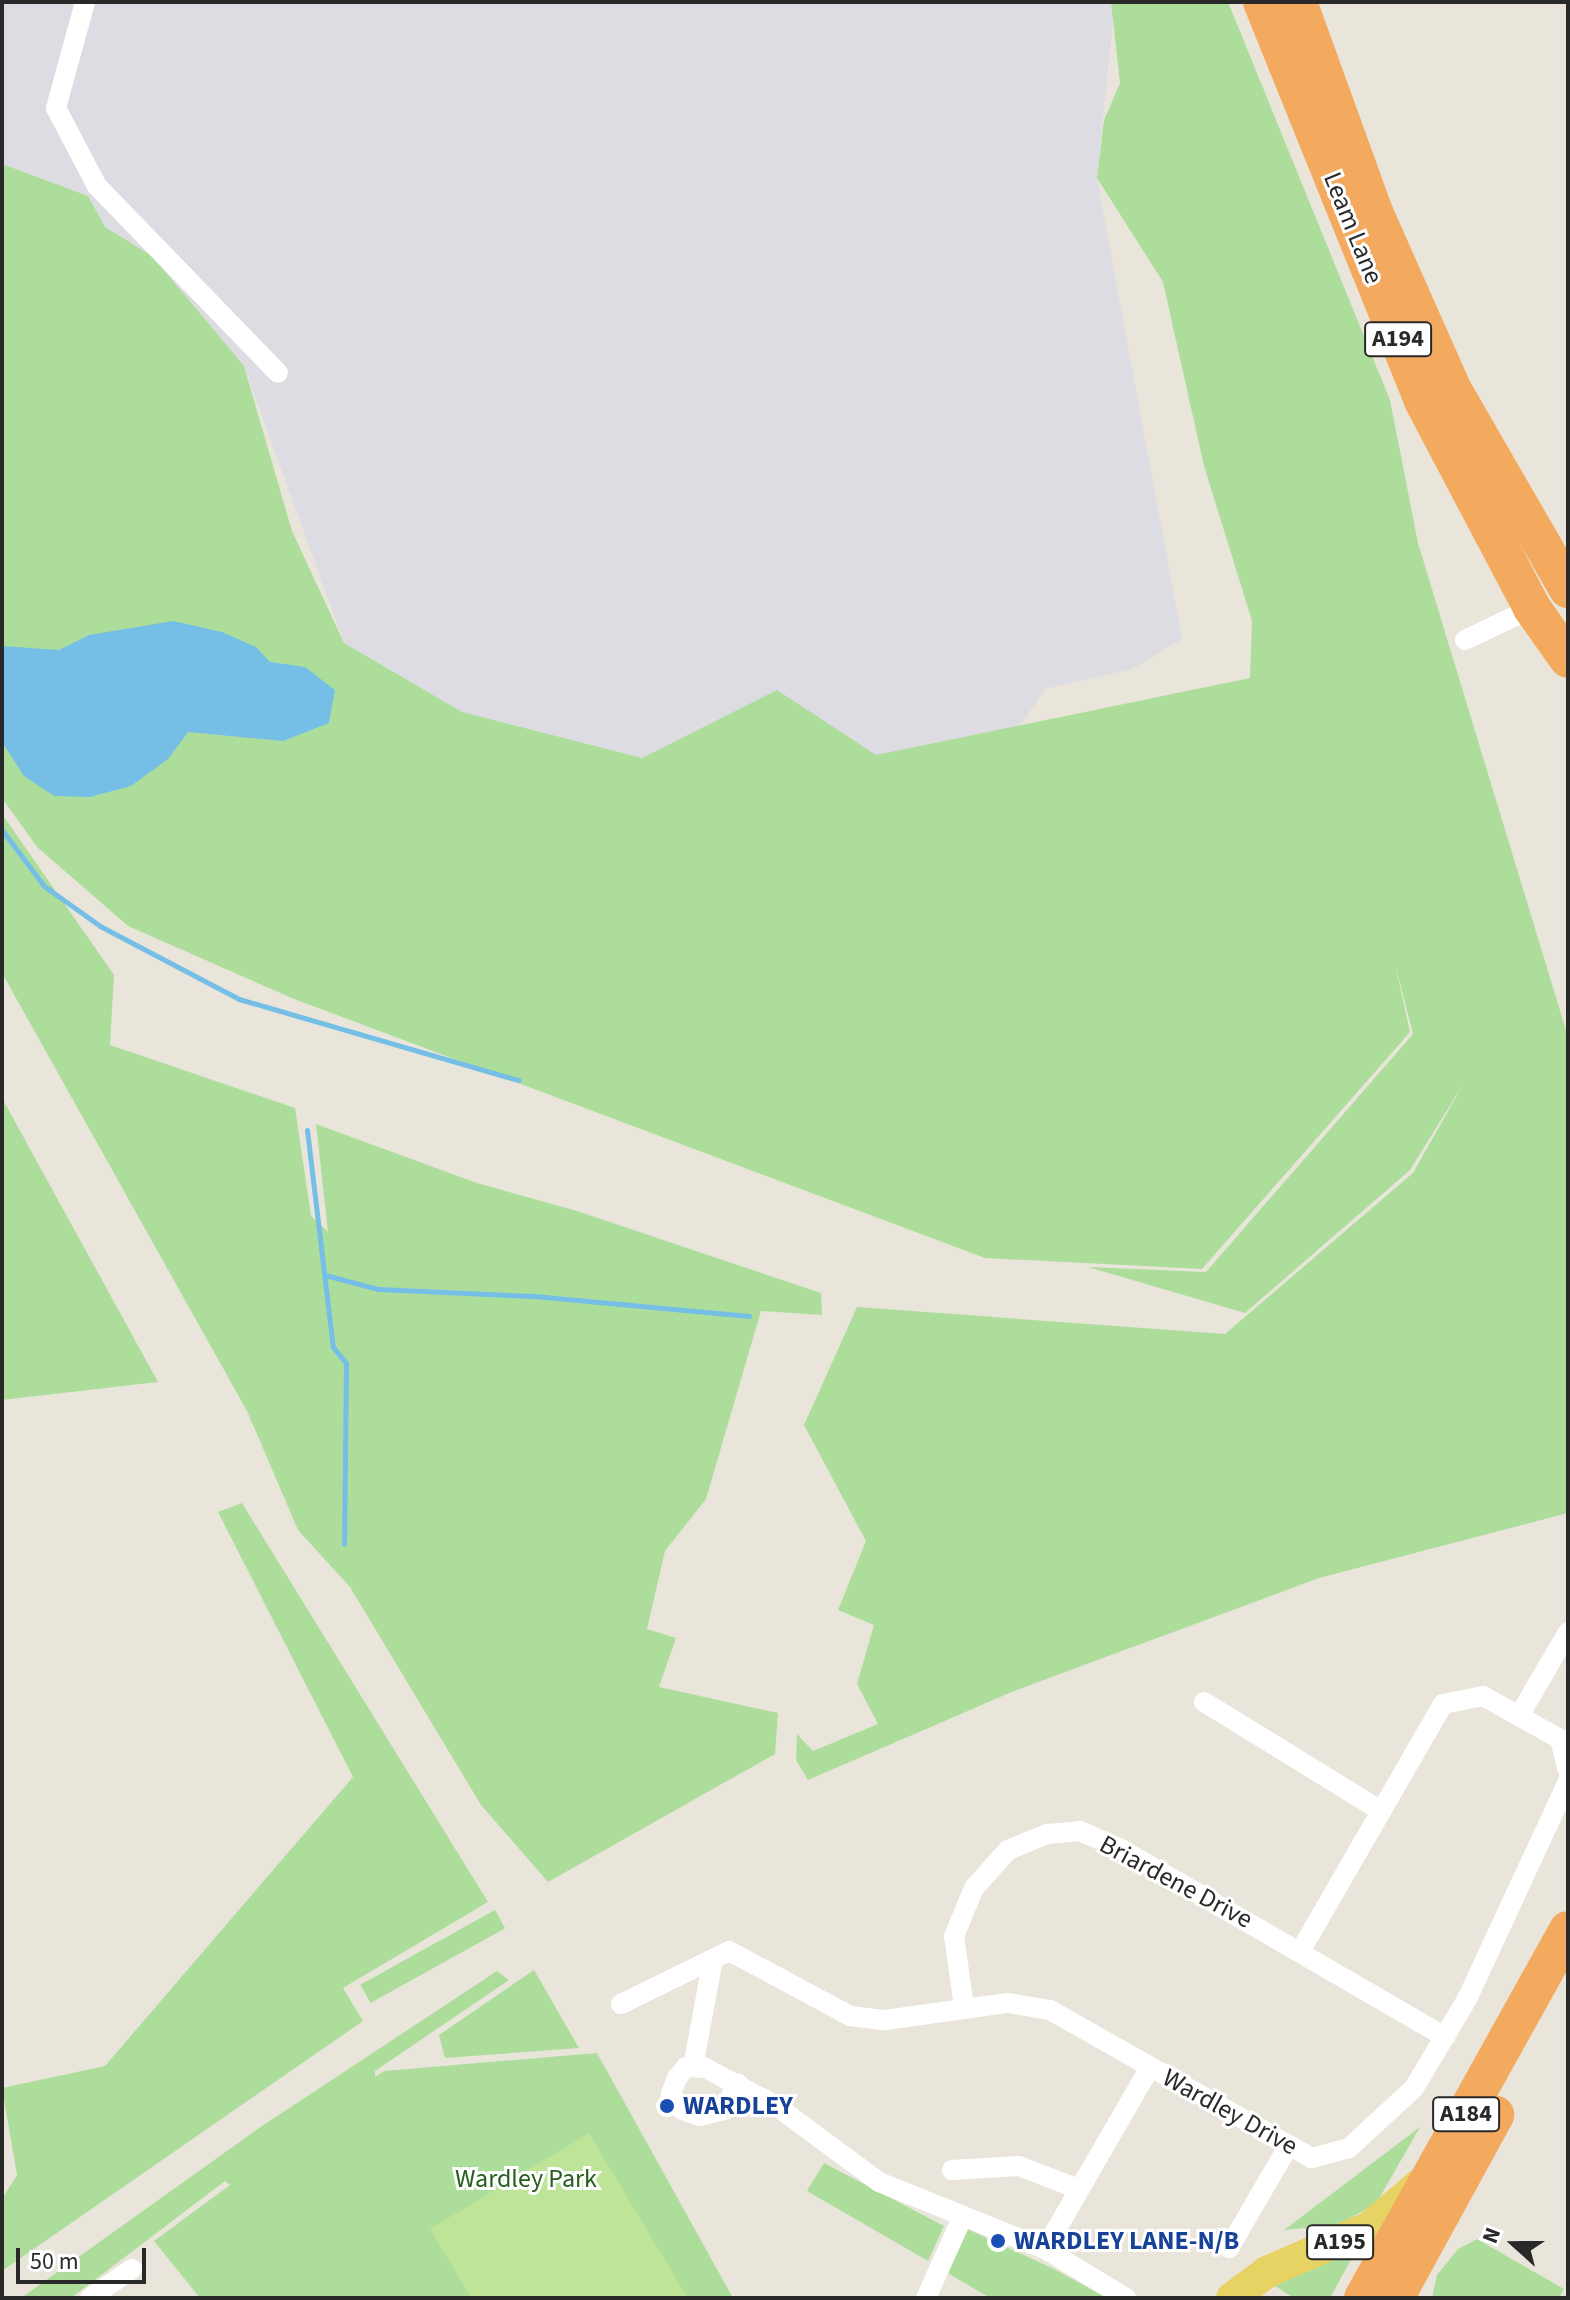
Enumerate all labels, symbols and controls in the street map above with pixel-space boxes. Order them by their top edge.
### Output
street label: Leam Lane [1317,168,1389,288]
road number: A194 [1364,319,1432,359]
street label: Briardene Drive [1094,1829,1258,1935]
street label: Wardley Drive [1157,2062,1303,2162]
place label: WARDLEY [683,2090,793,2122]
road number: A184 [1432,2094,1500,2134]
marker: WARDLEY [658,2097,676,2115]
park label: Wardley Park [455,2163,597,2195]
north arrow [1474,2204,1554,2284]
road number: A195 [1306,2222,1374,2262]
text: N [1474,2223,1509,2248]
place label: WARDLEY LANE-N/B [1014,2225,1239,2257]
scale bar [20,2232,150,2282]
marker: WARDLEY LANE-N/B [989,2232,1007,2250]
text: 50 m [30,2244,79,2279]

